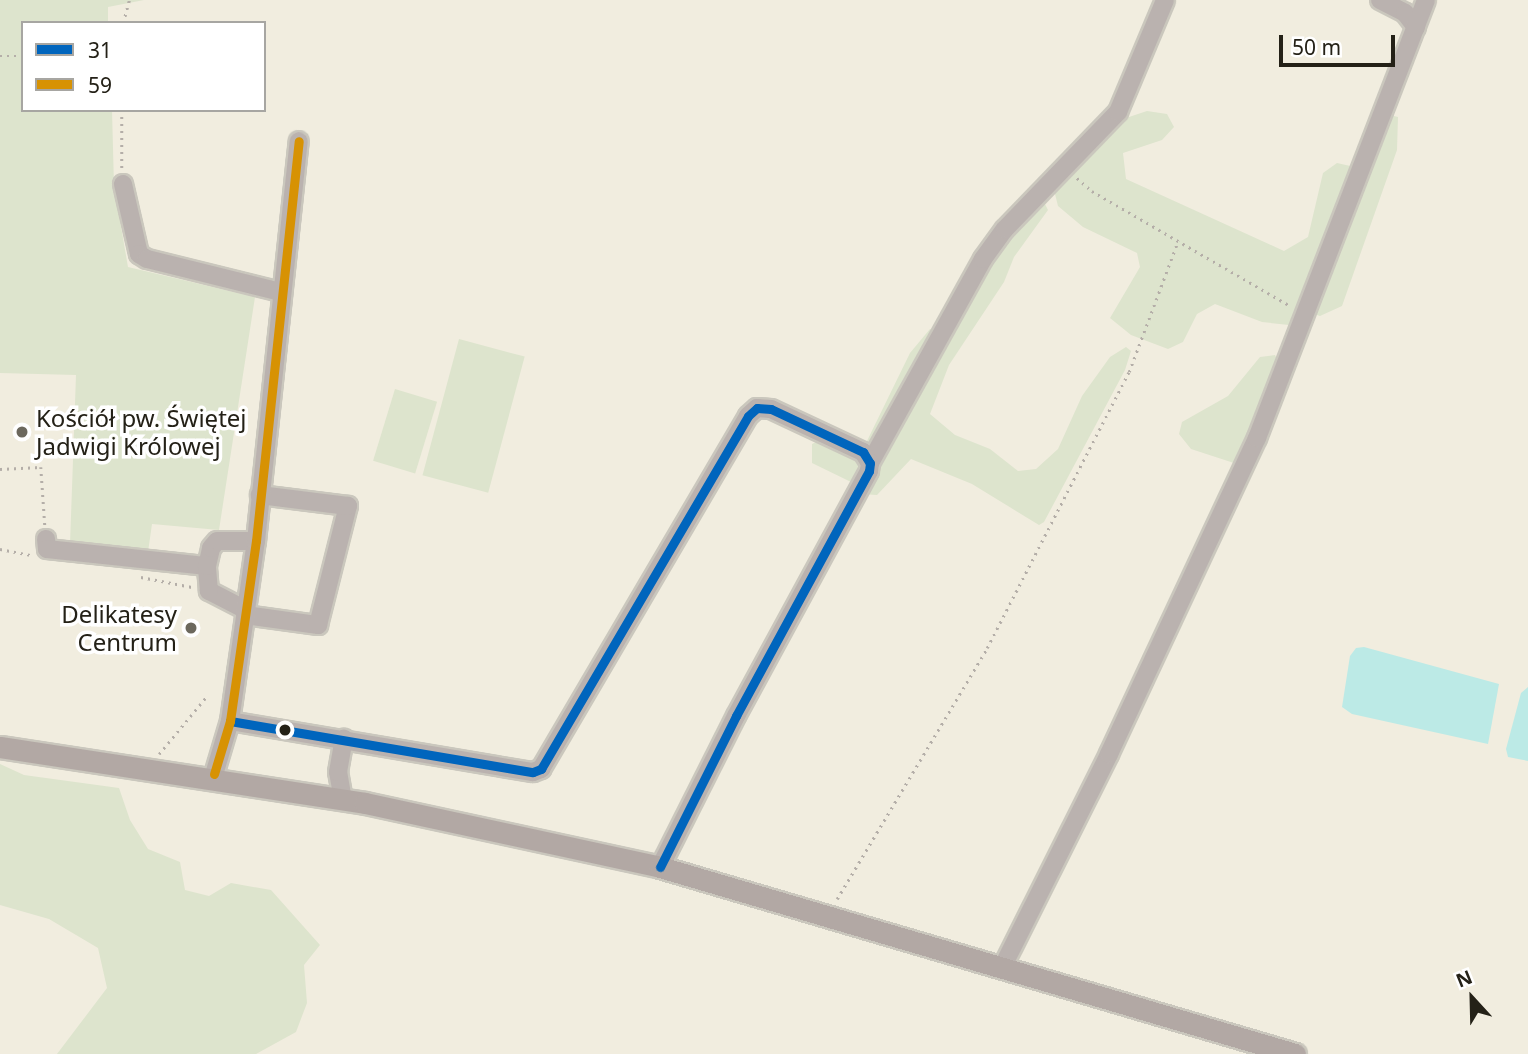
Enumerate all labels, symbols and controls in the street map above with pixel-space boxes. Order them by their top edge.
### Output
legend [21,21,266,112]
scale bar [1283,21,1398,65]
text: 50 m [1292,33,1341,61]
text: 31 [88,36,112,64]
text: 59 [88,71,112,99]
place label: Kościół pw. Świętej Jadwigi Królowej [36,404,247,460]
marker: Kościół pw. Świętej Jadwigi Królowej [14,424,30,440]
place label: Delikatesy Centrum [61,600,177,656]
marker: Delikatesy Centrum [183,620,199,636]
unlabelled marker [278,723,292,737]
north arrow [1437,963,1507,1033]
text: N [1452,964,1476,993]

